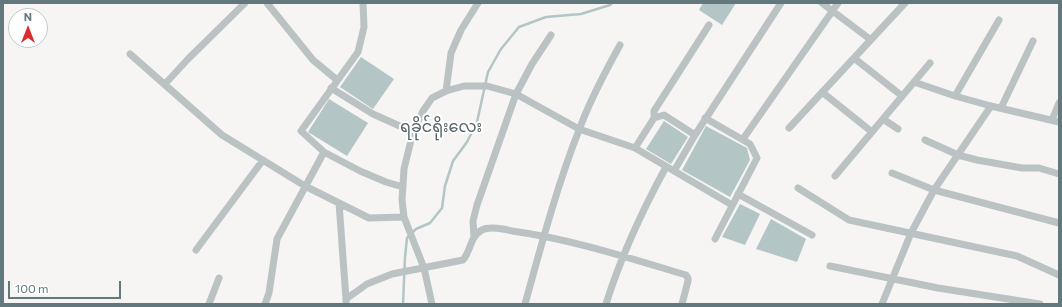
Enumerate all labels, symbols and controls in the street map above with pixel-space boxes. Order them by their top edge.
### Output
north arrow [8,8,48,48]
text: N [24,10,32,23]
district label: ရခိုင်ရိုးလေး [400,117,482,137]
scale bar [10,273,123,299]
text: 100 m [15,281,49,295]

